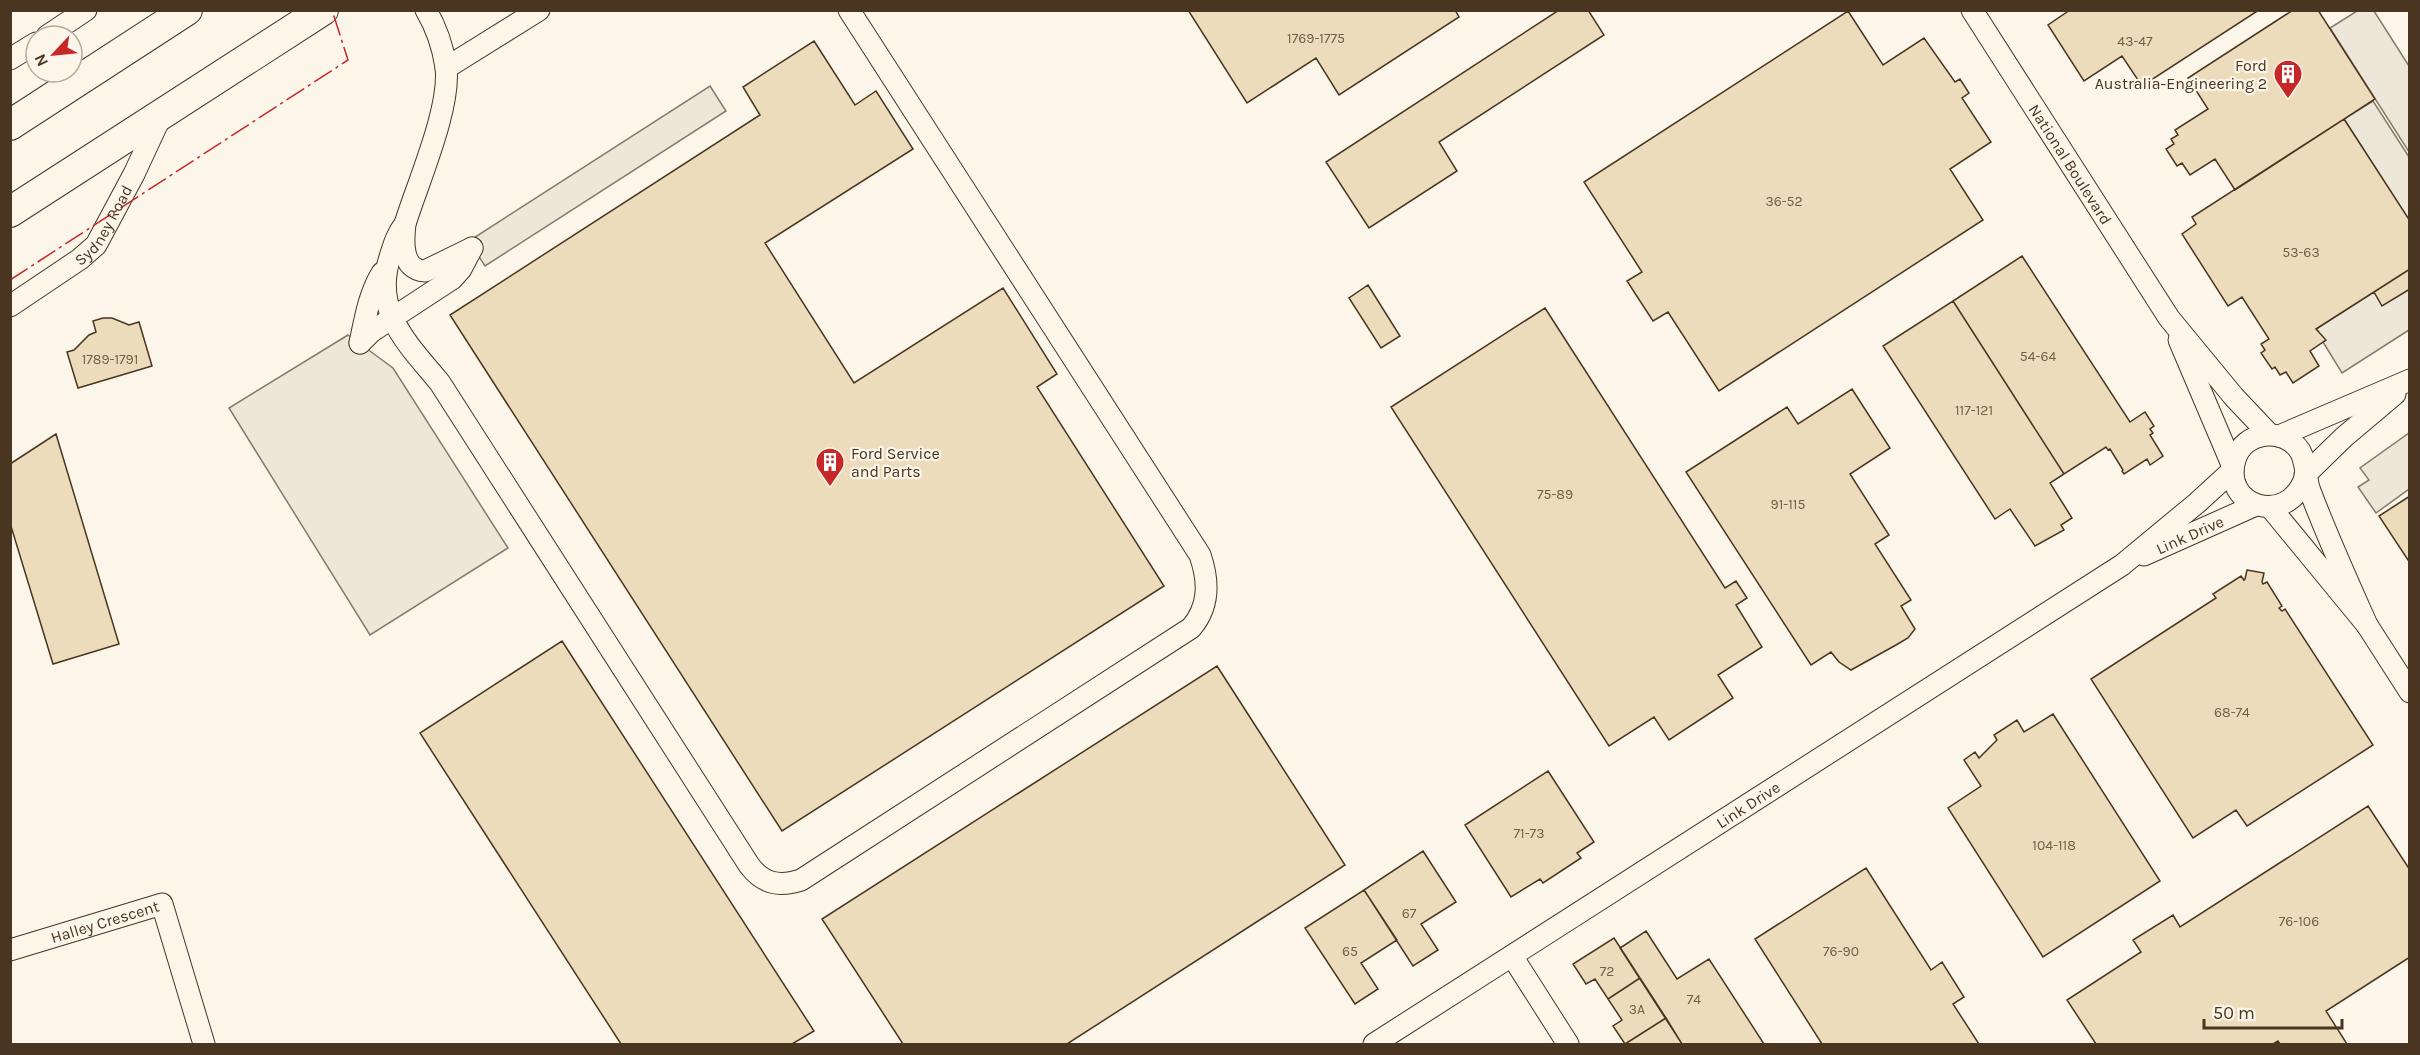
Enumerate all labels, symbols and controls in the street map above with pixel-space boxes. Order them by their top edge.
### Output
north arrow [24,24,84,84]
house number: 1769-1775 [1287,30,1345,47]
house number: 43-47 [2117,33,2153,50]
text: N [30,51,52,70]
place label: Ford Australia-Engineering 2 [2095,56,2267,93]
building icon: Ford Australia-Engineering 2 [2272,58,2304,100]
street label: National Boulevard [2025,101,2116,228]
street label: Sydney Road [71,182,136,270]
house number: 36-52 [1765,193,1803,210]
house number: 53-63 [2282,244,2320,261]
house number: 54-64 [2020,348,2056,365]
house number: 1789-1791 [82,351,138,368]
house number: 117-121 [1955,402,1993,419]
place label: Ford Service and Parts [851,444,940,481]
building icon: Ford Service and Parts [814,446,846,488]
house number: 75-89 [1537,486,1573,503]
house number: 91-115 [1771,496,1805,513]
street label: Link Drive [2153,512,2227,558]
house number: 68-74 [2214,704,2250,721]
street label: Link Drive [1713,778,1784,832]
house number: 71-73 [1514,825,1544,842]
house number: 104-118 [2032,837,2076,854]
street label: Halley Crescent [48,896,161,947]
house number: 67 [1402,905,1417,922]
house number: 76-106 [2279,913,2319,930]
house number: 65 [1342,943,1358,960]
house number: 76-90 [1823,943,1859,960]
house number: 72 [1600,963,1614,980]
house number: 74 [1687,991,1701,1008]
scale bar [2204,992,2342,1030]
house number: 3A [1629,1001,1645,1018]
text: 50 m [2213,1002,2255,1024]

